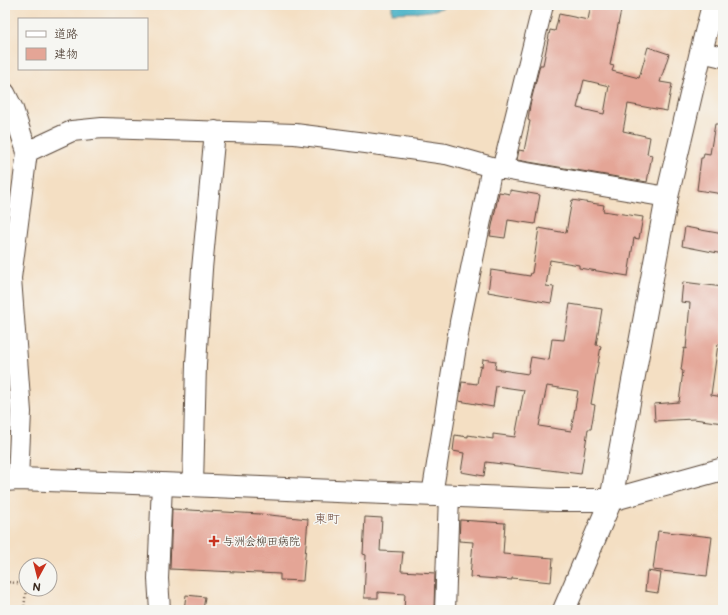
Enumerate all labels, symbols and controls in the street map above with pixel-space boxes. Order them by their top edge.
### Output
legend [18,18,148,70]
text: 道路 [54,27,78,42]
text: 建物 [54,47,78,62]
district label: 東町 [314,511,340,527]
marker: 与洲会柳田病院 [208,535,220,547]
place label: 与洲会柳田病院 [223,535,300,548]
north arrow [18,557,58,597]
text: N [32,579,42,593]

